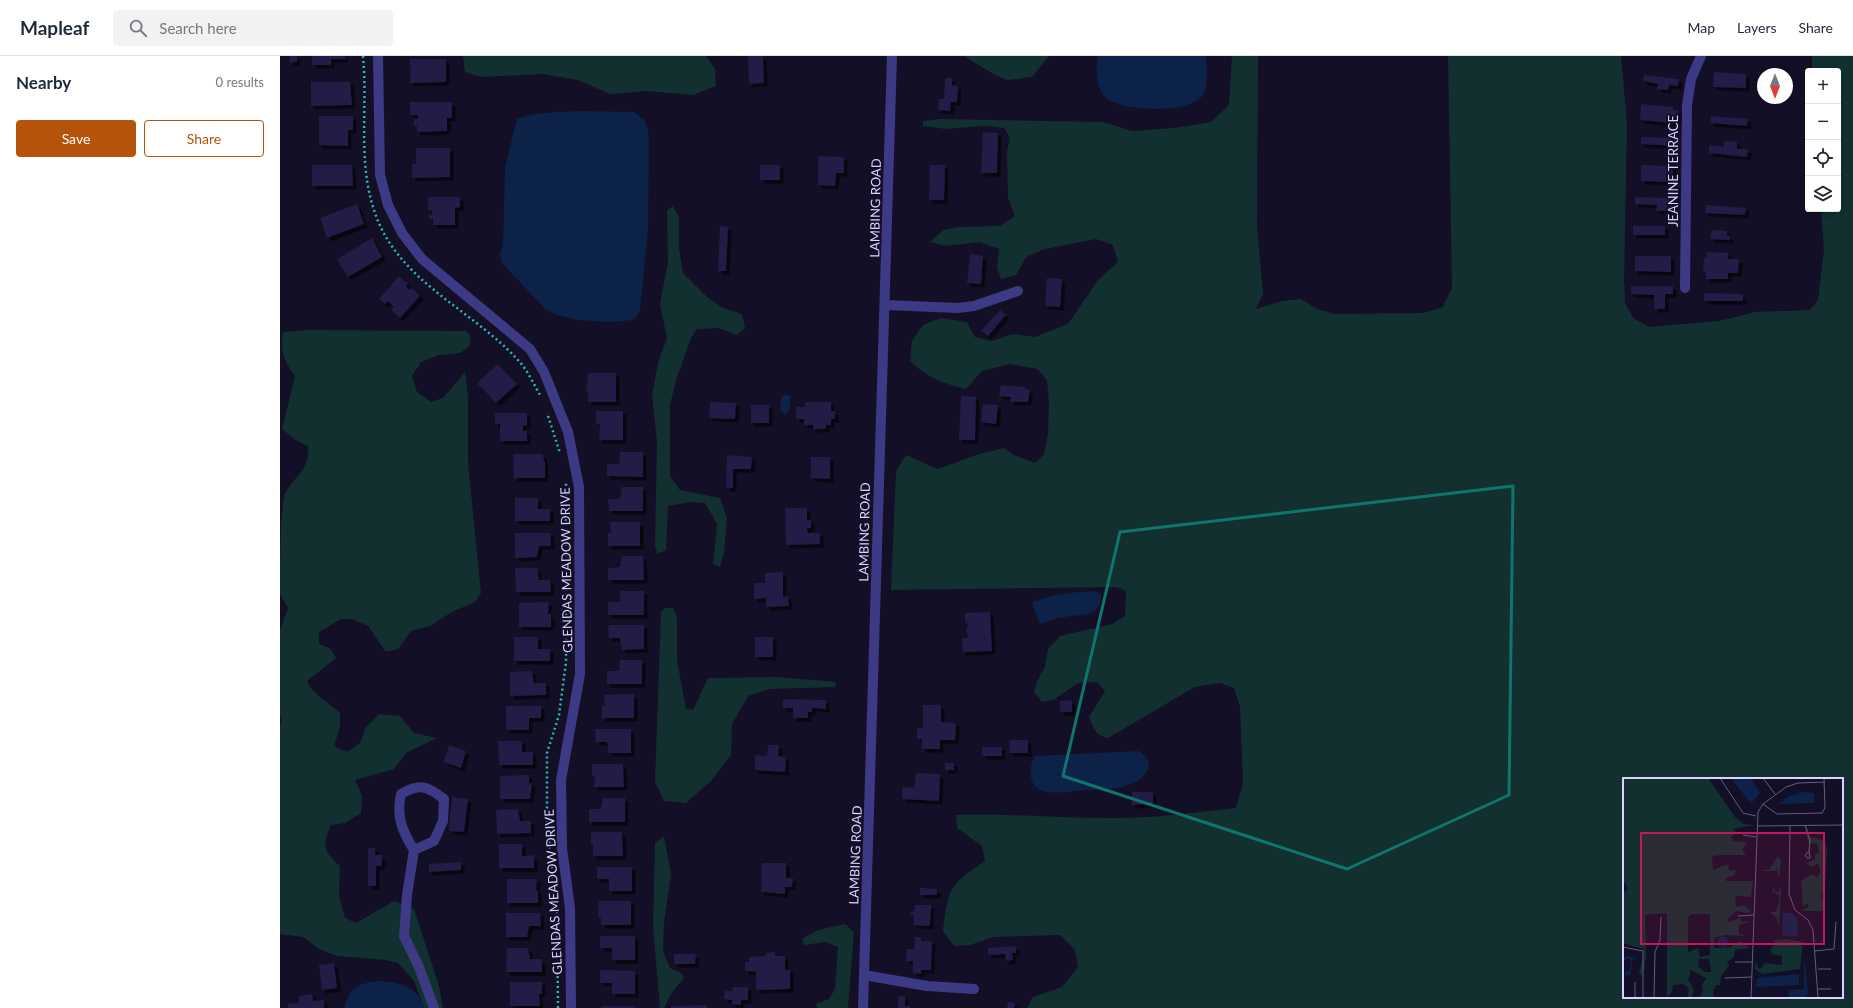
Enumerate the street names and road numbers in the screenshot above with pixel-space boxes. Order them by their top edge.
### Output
street label: JEANINE TERRACE [1665,115,1681,227]
street label: LAMBING ROAD [866,158,884,258]
street label: LAMBING ROAD [855,482,873,582]
street label: GLENDAS MEADOW DRIVE [557,487,575,653]
street label: LAMBING ROAD [845,805,865,905]
street label: GLENDAS MEADOW DRIVE [541,809,565,975]

